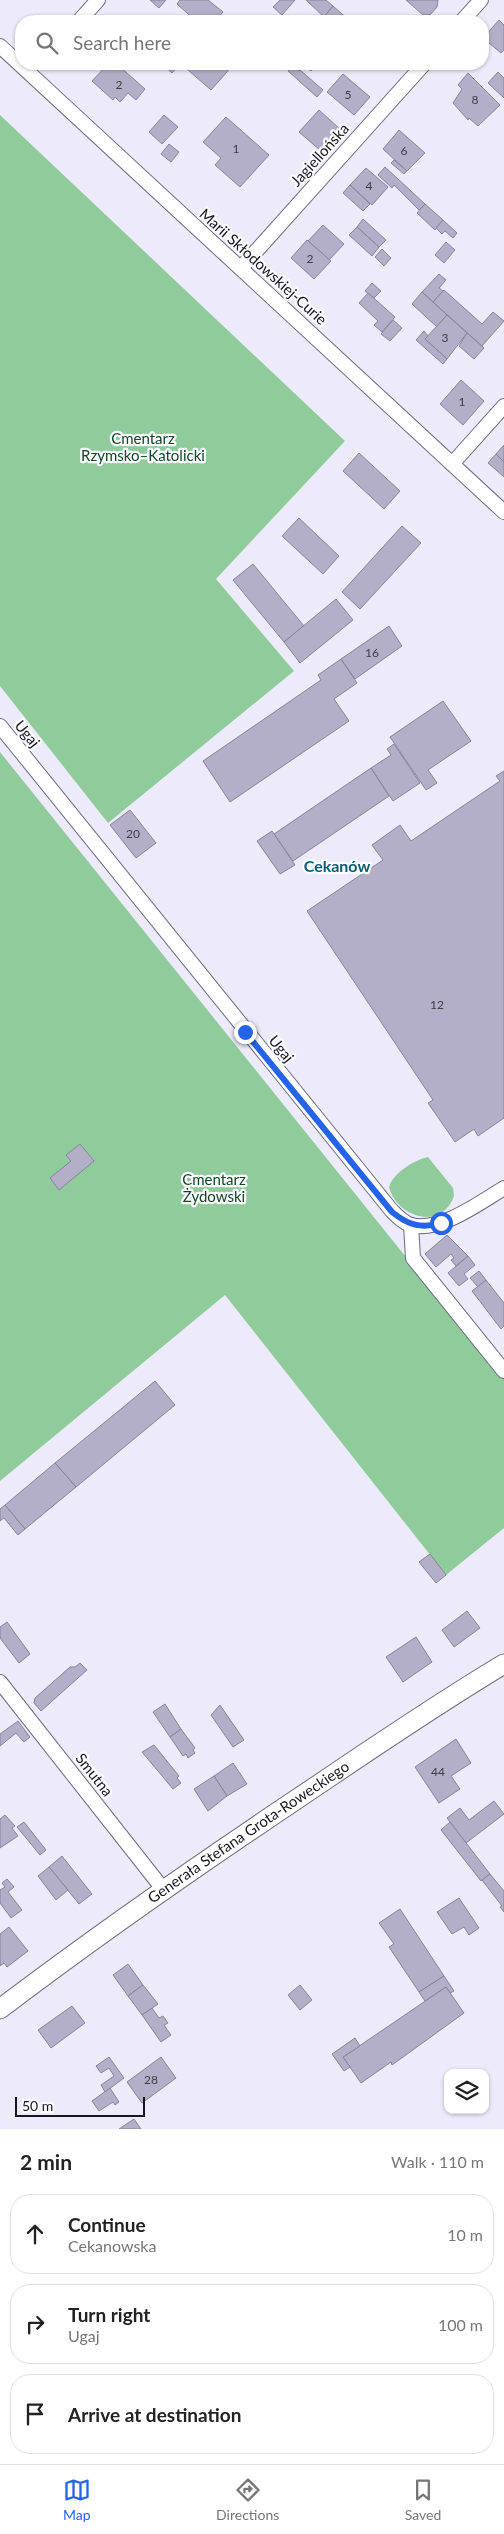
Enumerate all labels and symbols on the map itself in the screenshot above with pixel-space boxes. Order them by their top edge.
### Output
house number: 2 [116,77,123,92]
house number: 5 [345,87,352,102]
house number: 8 [472,92,479,107]
street label: Jagiellońska [286,119,352,189]
house number: 1 [233,141,240,156]
house number: 6 [401,143,408,158]
house number: 4 [366,178,373,193]
street label: Marii Skłodowskiej-Curie [196,204,331,328]
house number: 2 [307,251,314,266]
house number: 3 [442,330,449,345]
house number: 1 [459,394,466,409]
park label: Cmentarz Rzymsko–Katolicki [81,429,205,464]
house number: 16 [365,645,379,660]
street label: Ugaj [11,716,44,751]
house number: 20 [126,826,140,841]
district label: Cekanów [304,856,370,875]
house number: 12 [430,997,444,1012]
route end [234,1021,257,1044]
street label: Ugaj [265,1031,298,1066]
park label: Cmentarz Żydowski [182,1170,246,1205]
route start [430,1212,453,1235]
street label: Smutna [72,1749,117,1800]
street label: Generała Stefana Grota-Roweckiego [144,1757,352,1906]
house number: 44 [431,1764,445,1779]
house number: 28 [144,2072,158,2087]
scale bar [15,2094,145,2117]

